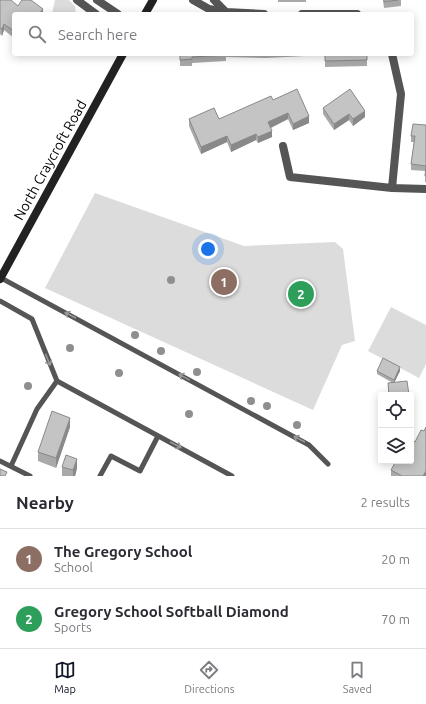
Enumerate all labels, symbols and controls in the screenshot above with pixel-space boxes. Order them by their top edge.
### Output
search box [12,12,414,56]
icon: search [26,23,48,45]
text: Search here [58,26,137,43]
street label: North Craycroft Road [10,97,90,223]
your location [198,239,218,259]
pin: 1 [211,267,237,297]
pin: 2 [288,279,314,309]
one-way arrow [64,311,76,319]
one-way arrow [45,354,53,366]
one-way arrow [179,373,191,381]
map controls [378,392,414,464]
button: locate [378,392,414,428]
button: layers [378,428,414,464]
one-way arrow [293,435,305,443]
one-way arrow [170,442,182,450]
text: Nearby [16,493,74,512]
text: 2 results [360,495,410,509]
text: The Gregory School [54,543,192,560]
text: 1 [25,552,33,566]
text: 20 m [381,552,410,566]
text: School [54,560,93,574]
text: Gregory School Softball Diamond [54,603,289,620]
text: 2 [25,612,33,626]
text: 70 m [381,612,410,626]
text: Sports [54,620,92,634]
tab: Map [54,659,76,695]
tab: Directions [184,659,234,695]
tab: Saved [343,659,372,695]

